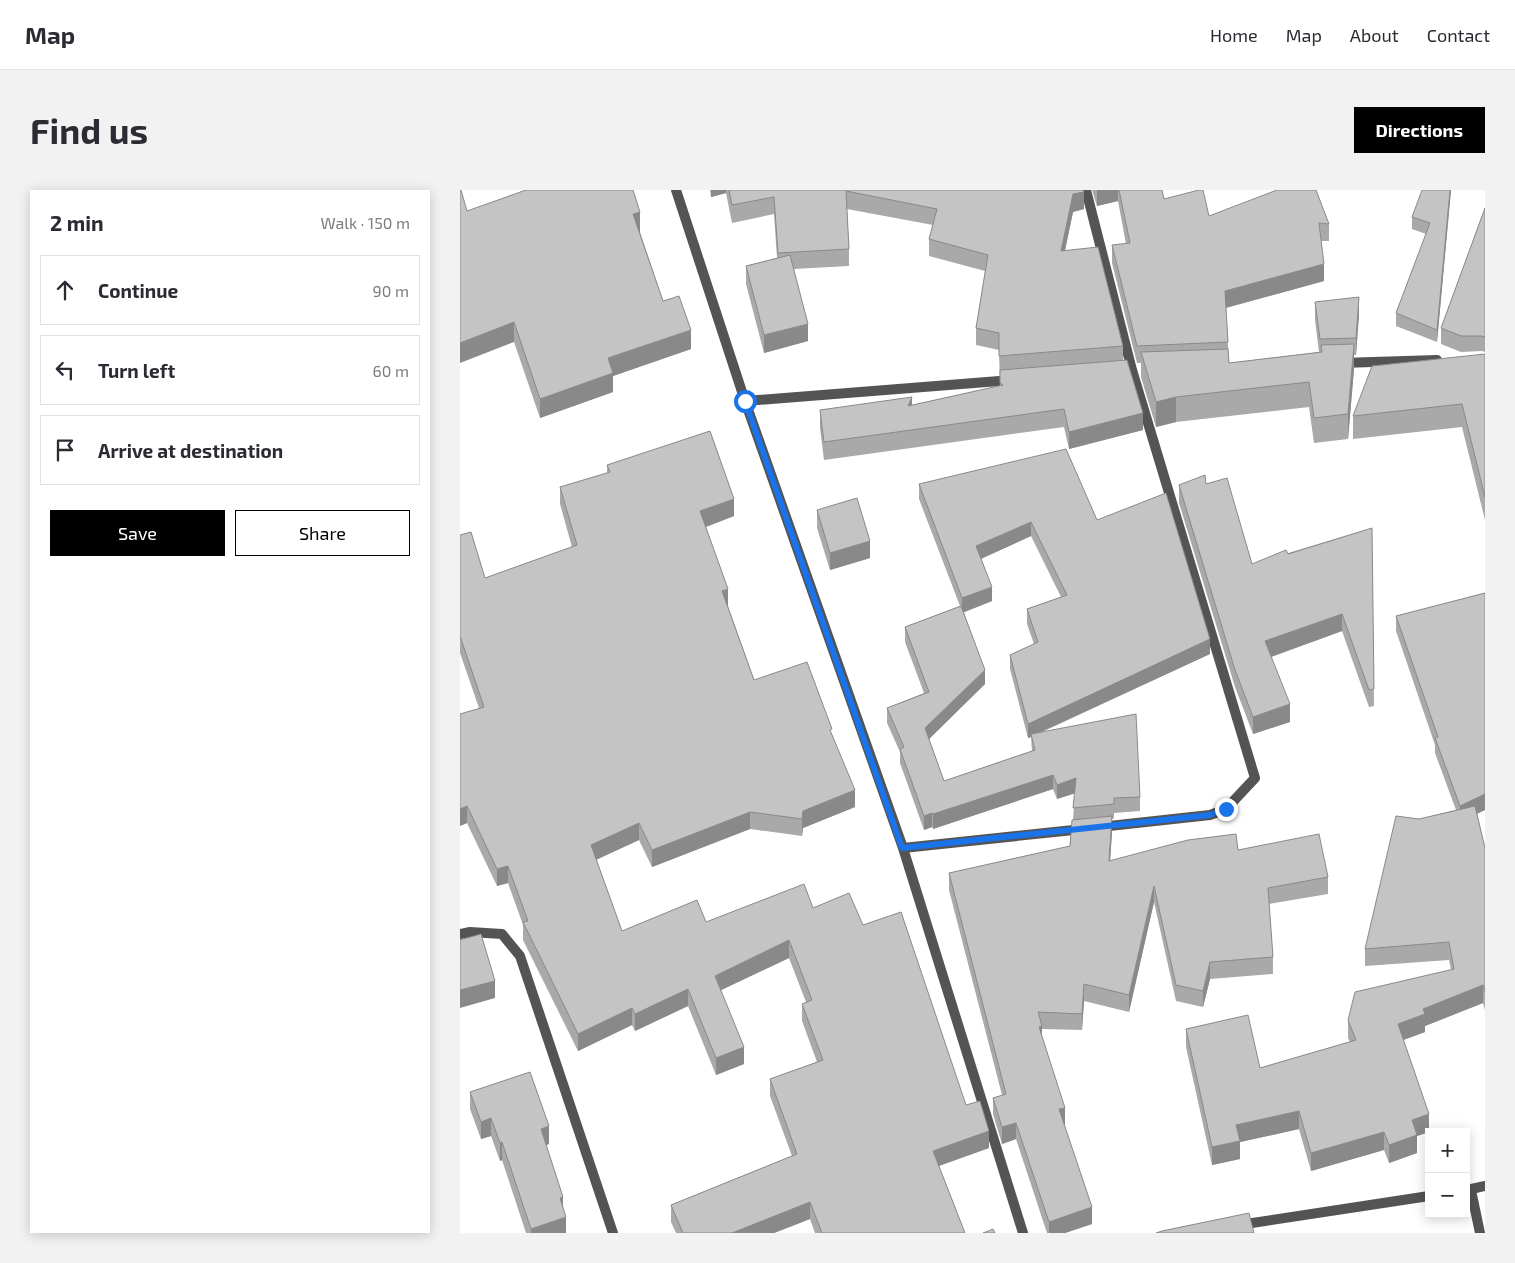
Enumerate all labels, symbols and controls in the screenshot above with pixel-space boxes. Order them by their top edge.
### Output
text: Map [25,20,75,49]
text: Home [1210,24,1258,46]
text: Map [1286,24,1322,46]
text: About [1350,24,1399,46]
text: Contact [1427,24,1490,46]
button: Directions [1354,107,1485,153]
text: Find us [30,109,148,151]
text: 2 min [50,210,104,235]
text: Walk · 150 m [320,213,410,232]
icon: ahead [51,276,79,304]
text: Continue [98,279,178,302]
text: 90 m [373,281,409,300]
icon: left [51,356,79,384]
text: Turn left [98,359,175,382]
text: 60 m [373,361,409,380]
route start [734,390,757,413]
icon: arrive [51,436,79,464]
text: Arrive at destination [98,439,283,462]
button: Save [50,510,225,556]
button: Share [235,510,410,556]
route end [1215,798,1238,821]
map controls [1425,1128,1470,1218]
button: + [1425,1128,1470,1173]
button: − [1425,1173,1470,1218]

